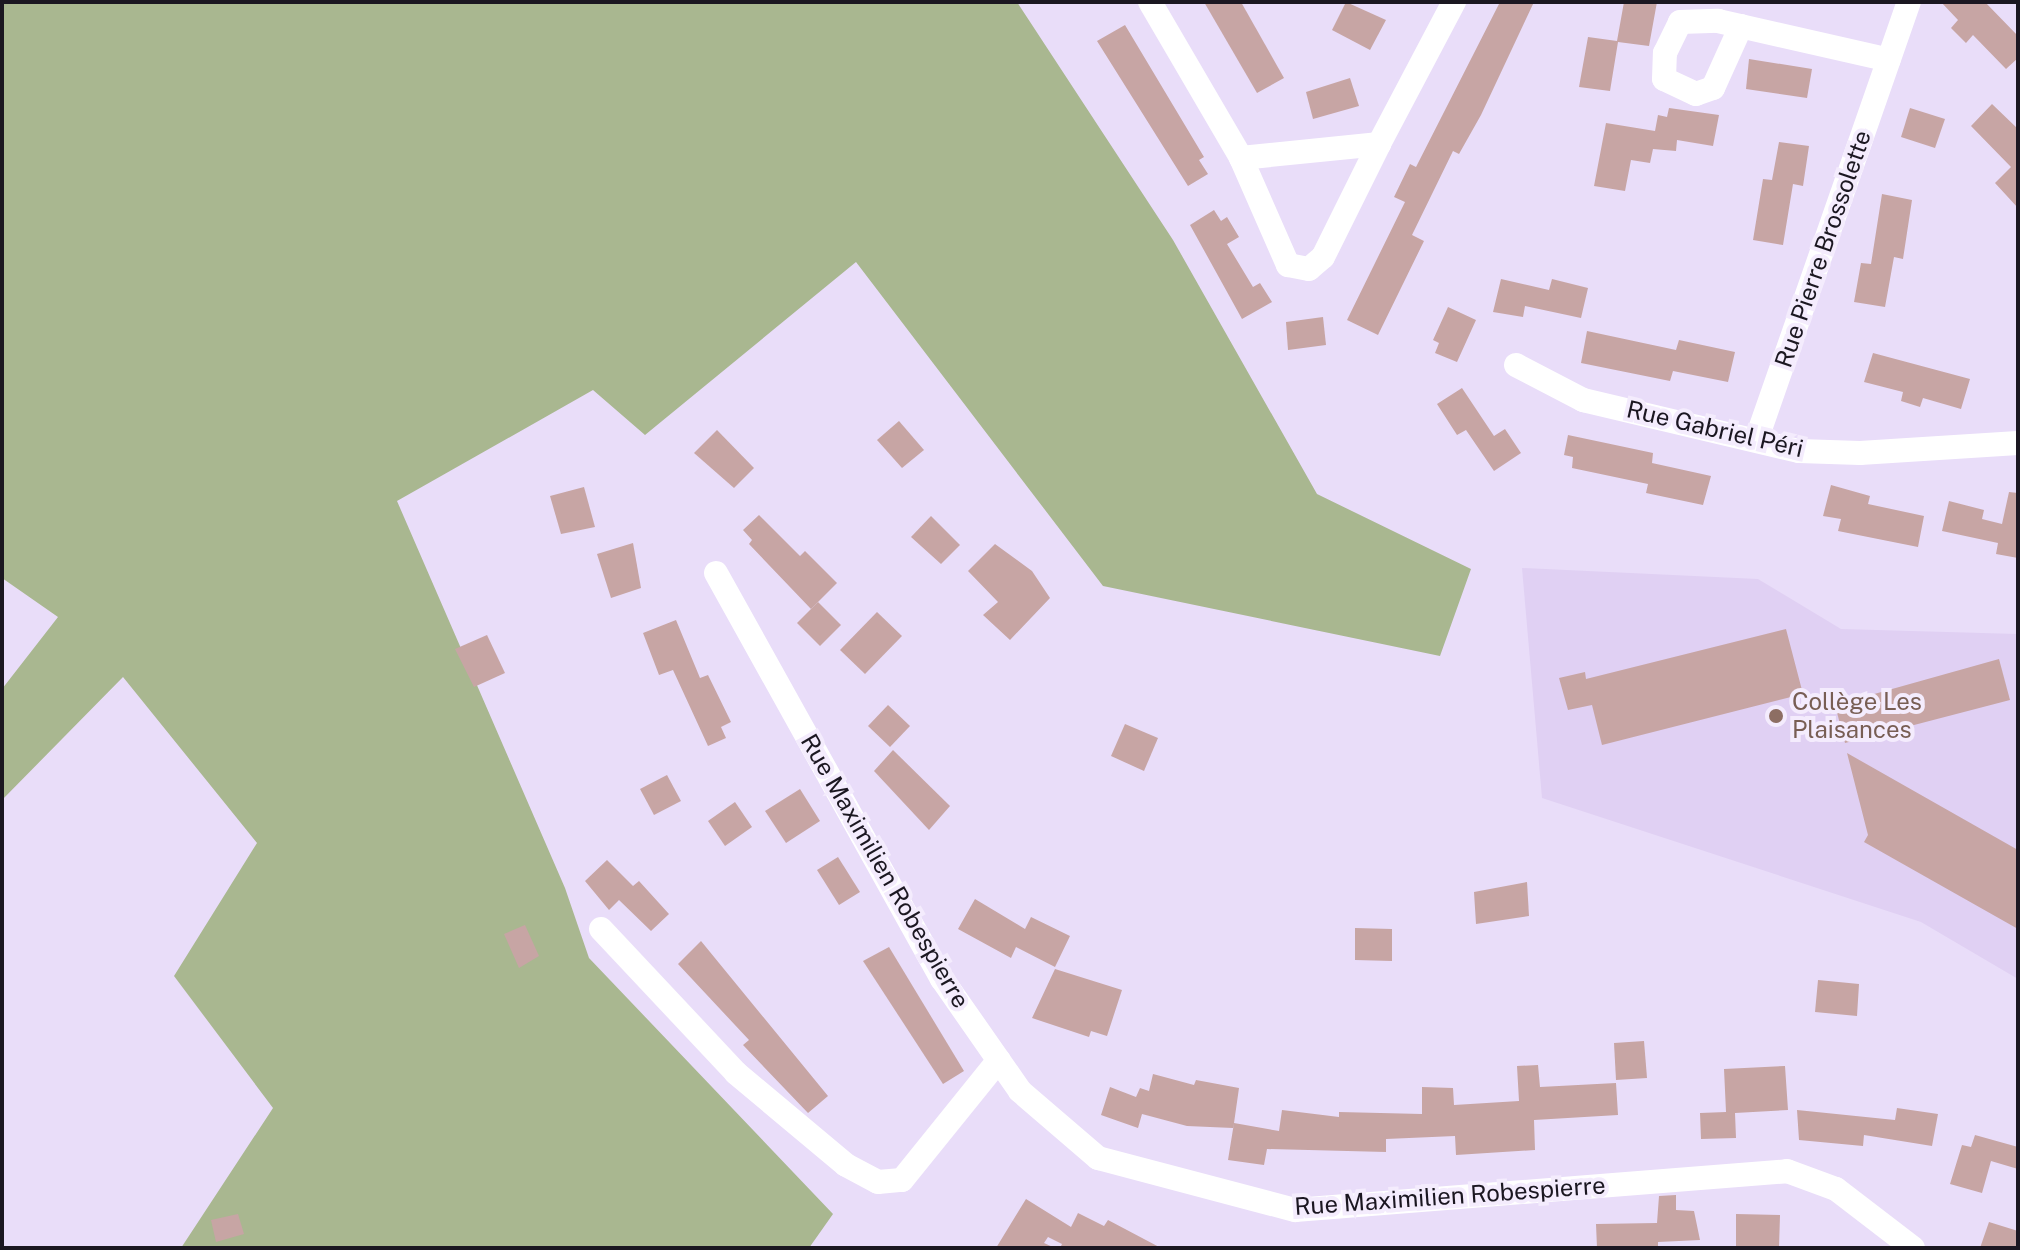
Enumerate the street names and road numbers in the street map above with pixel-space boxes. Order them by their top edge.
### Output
street label: Rue Pierre Brossolette [1769,126,1877,372]
street label: Rue Gabriel Péri [1624,395,1806,463]
street label: Rue Maximilien Robespierre [795,729,975,1013]
street label: Rue Maximilien Robespierre [1293,1171,1607,1221]

